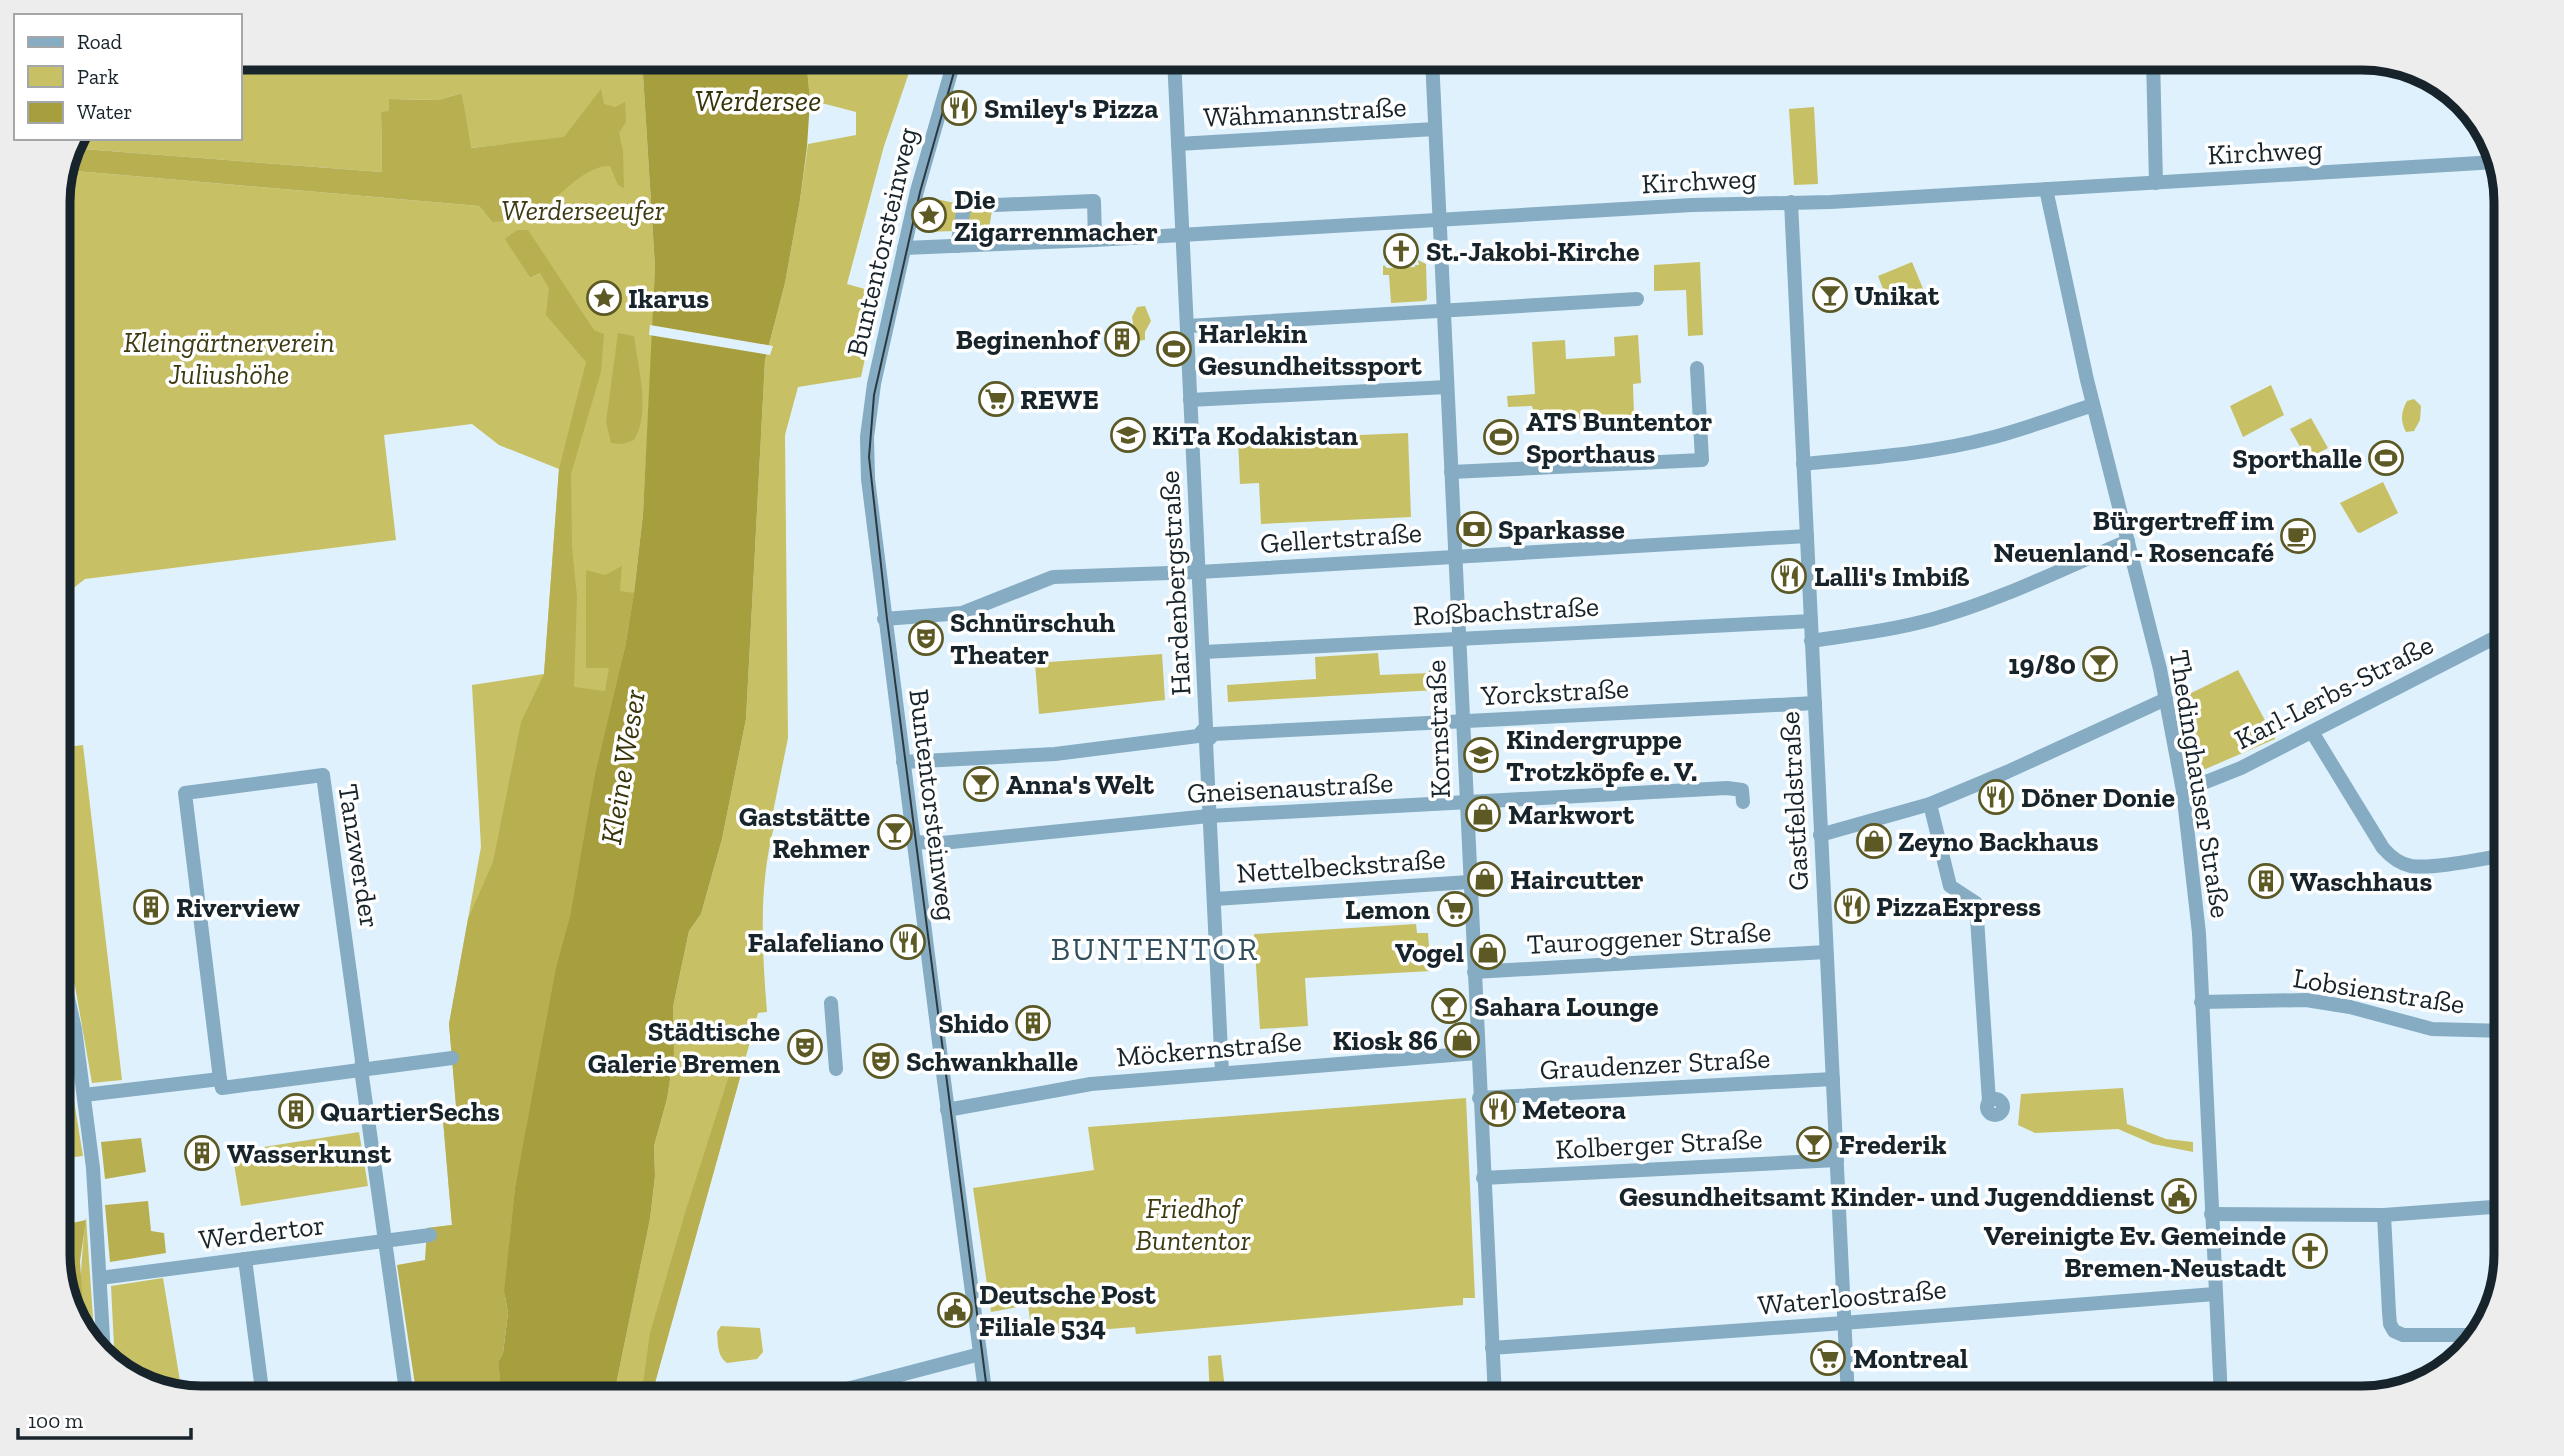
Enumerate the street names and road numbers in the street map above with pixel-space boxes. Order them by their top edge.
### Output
street label: Wähmannstraße [1203,90,1407,134]
street label: Buntentorsteinweg [840,124,924,360]
street label: Kirchweg [2207,133,2323,171]
street label: Kirchweg [1641,162,1757,200]
street label: Hardenbergstraße [1153,470,1197,696]
street label: Gellertstraße [1259,516,1423,560]
street label: Roßbachstraße [1412,590,1600,632]
street label: Karl-Lerbs-Straße [2229,628,2439,756]
street label: Thedinghauser Straße [2163,648,2237,920]
street label: Kornstraße [1419,659,1457,799]
street label: Yorckstraße [1479,672,1630,712]
street label: Buntentorsteinweg [902,687,964,923]
street label: Gastfeldstraße [1773,710,1815,892]
street label: Gneisenaustraße [1186,766,1394,810]
street label: Tanzwerder [331,782,387,930]
street label: Nettelbeckstraße [1235,842,1447,890]
street label: Tauroggener Straße [1526,915,1772,961]
street label: Lobsienstraße [2291,961,2467,1021]
street label: Möckernstraße [1115,1024,1303,1074]
street label: Graudenzer Straße [1539,1041,1771,1087]
street label: Kolberger Straße [1555,1122,1763,1166]
street label: Werdertor [197,1208,327,1256]
street label: Waterloostraße [1756,1272,1948,1322]

